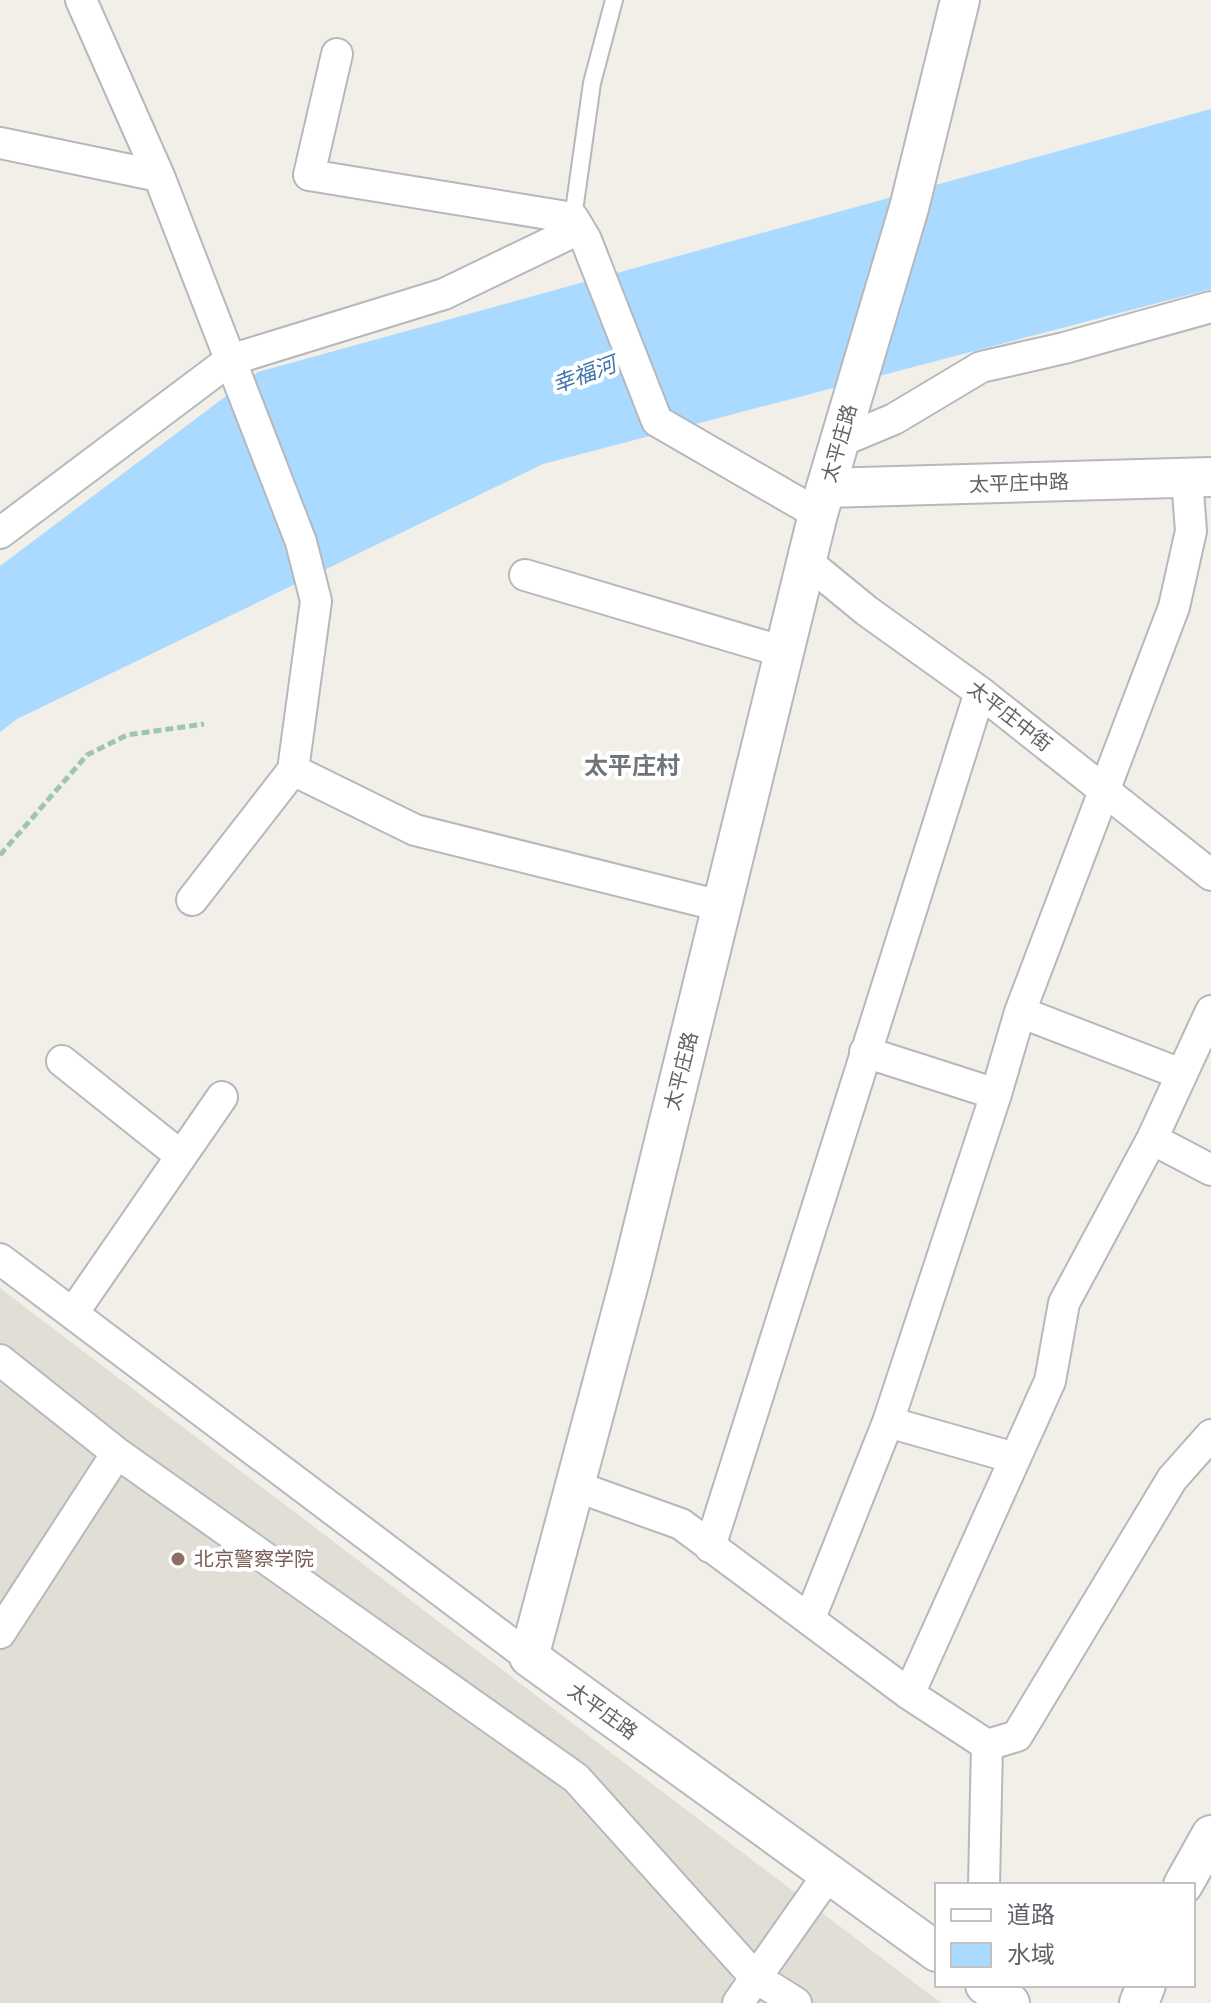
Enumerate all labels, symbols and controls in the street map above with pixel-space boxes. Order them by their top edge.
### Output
water label: 幸福河 [547,345,625,401]
street label: 太平庄路 [813,400,864,486]
street label: 太平庄中路 [968,465,1069,500]
street label: 太平庄中街 [961,673,1059,759]
district label: 太平庄村 [584,747,680,783]
street label: 太平庄路 [656,1028,705,1113]
place label: 北京警察学院 [194,1543,314,1574]
marker: 北京警察学院 [169,1550,187,1568]
street label: 太平庄路 [562,1675,645,1747]
legend [935,1883,1195,1987]
text: 道路 [1007,1896,1055,1932]
text: 水域 [1007,1936,1055,1972]

